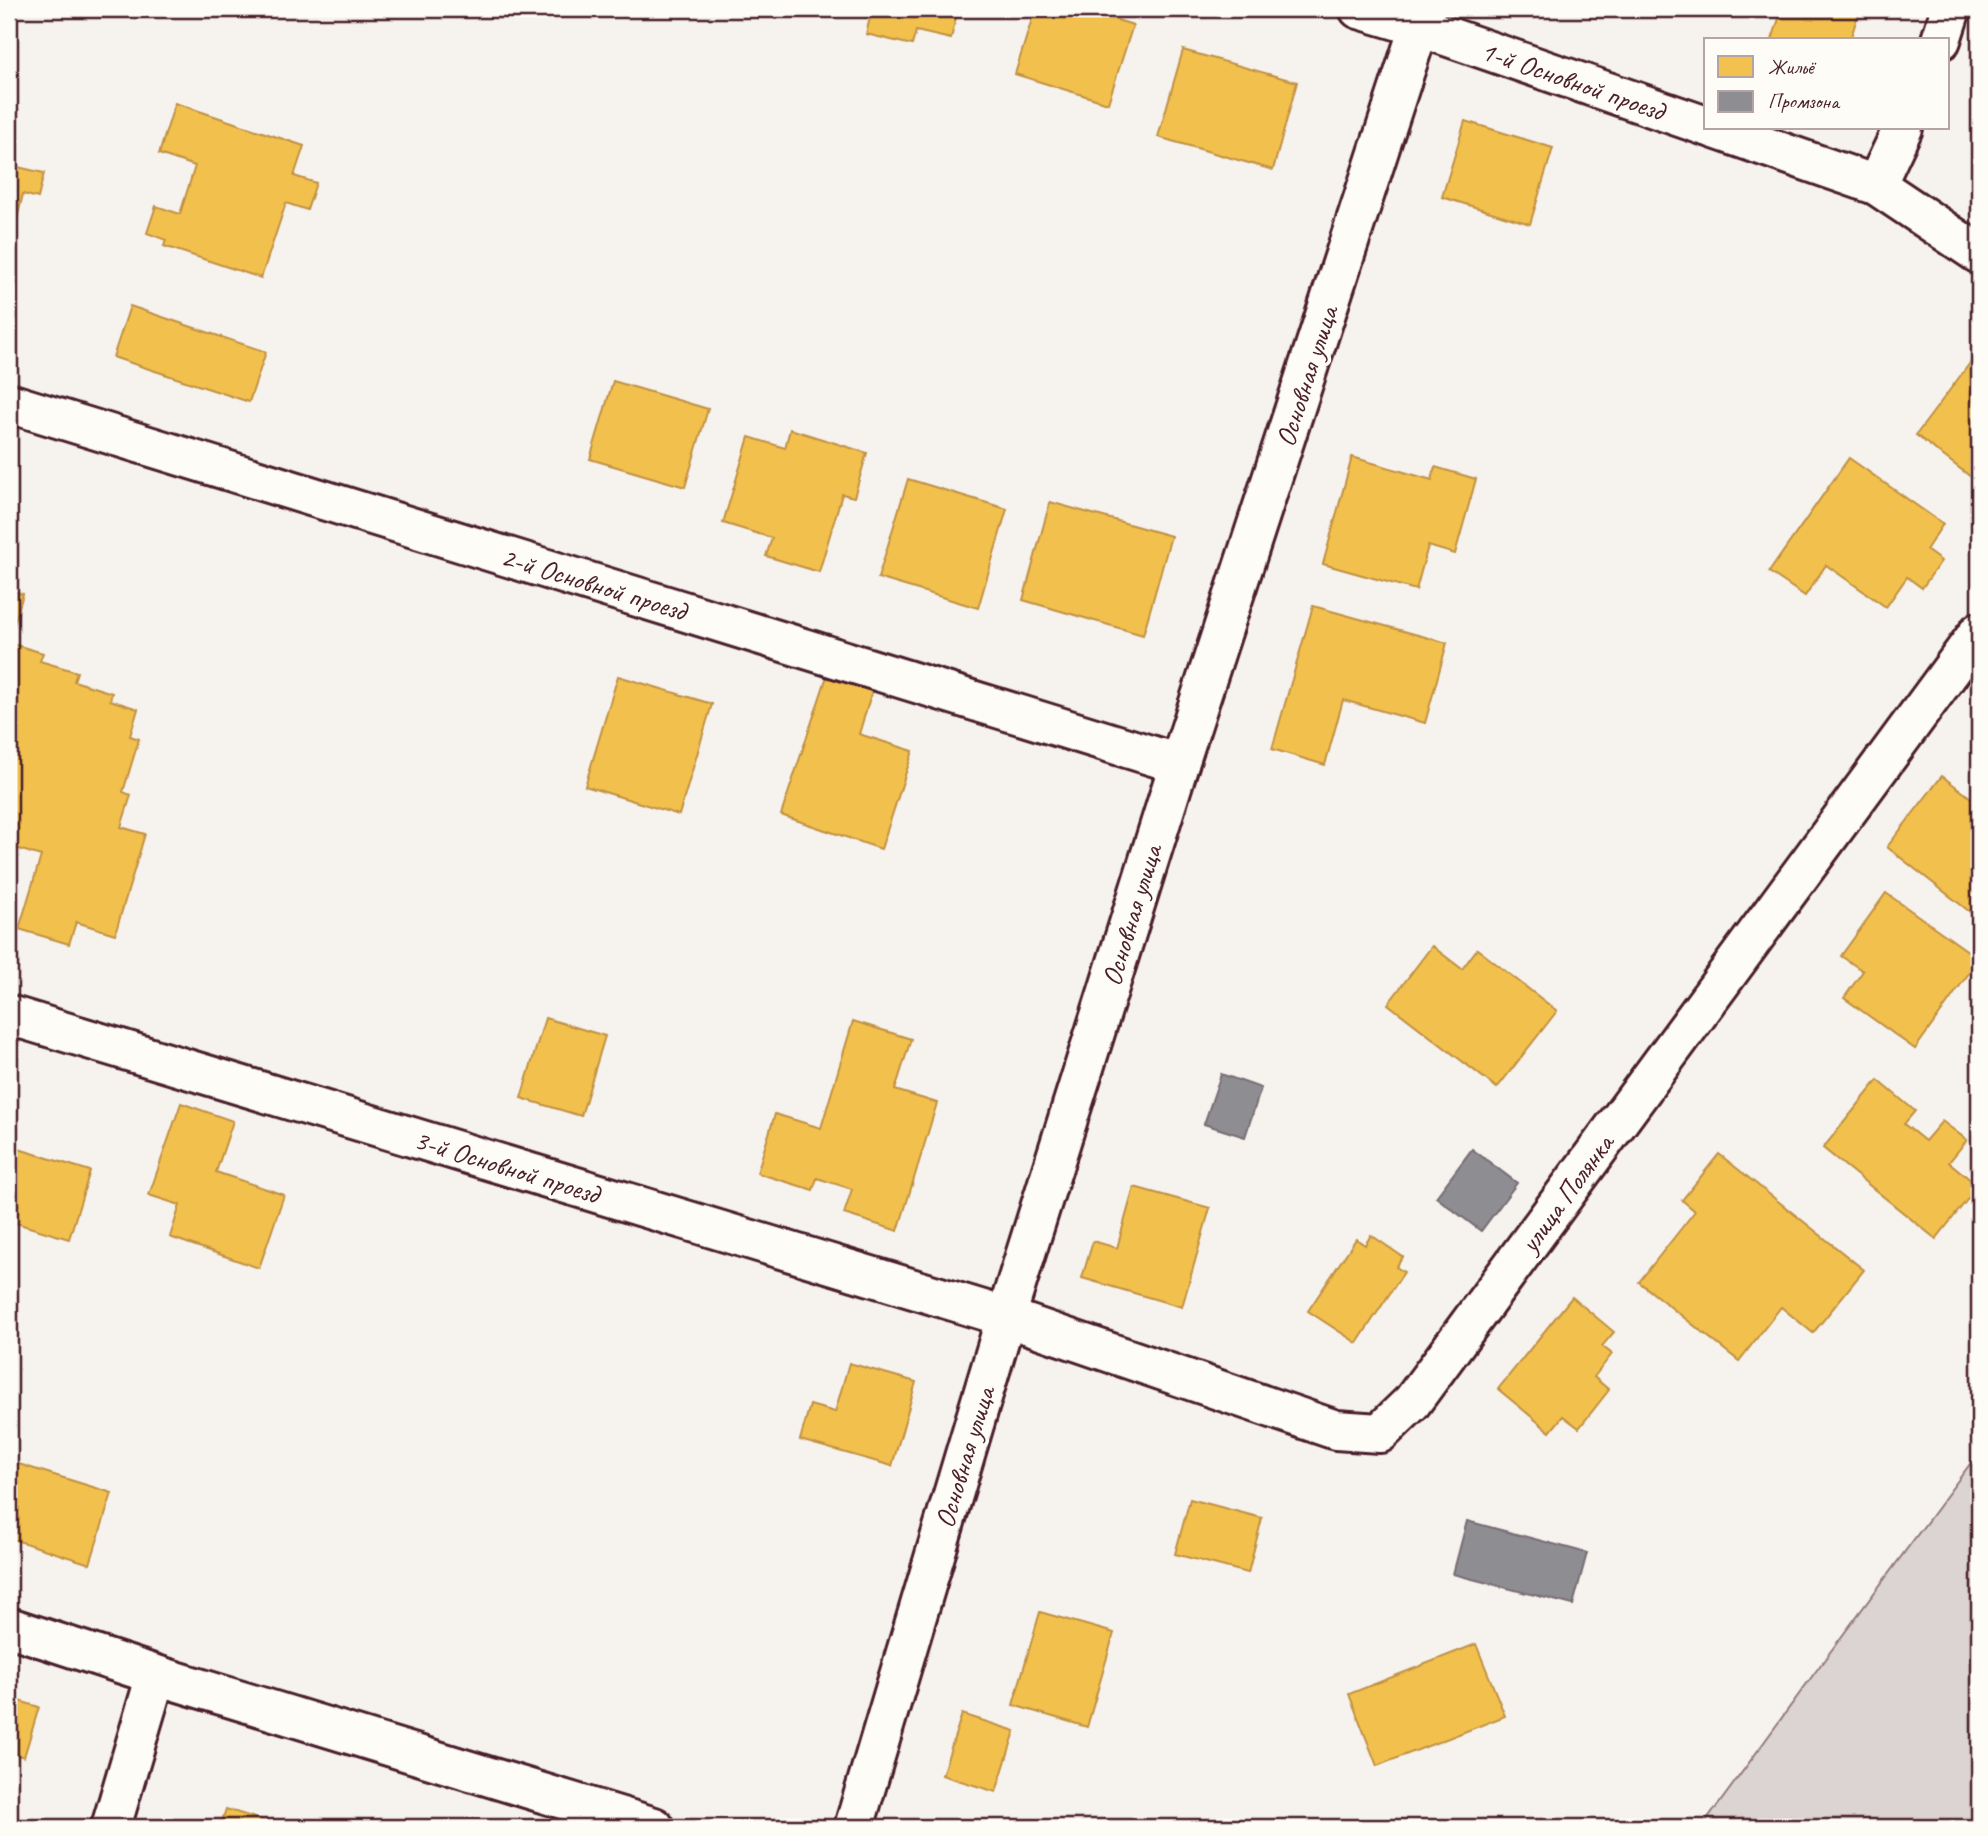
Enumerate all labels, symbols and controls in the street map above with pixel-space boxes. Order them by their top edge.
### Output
street label: 1-й Основной проезд [1476,33,1672,129]
legend [1704,38,1950,130]
text: Жильё [1768,54,1817,80]
text: Промзона [1768,88,1841,114]
street label: Основная улица [1267,299,1346,451]
street label: 2-й Основной проезд [497,539,694,629]
street label: Основная улица [1093,838,1170,990]
street label: 3-й Основной проезд [410,1122,607,1212]
street label: улица Полянка [1511,1125,1623,1261]
street label: Основная улица [926,1380,1003,1532]

